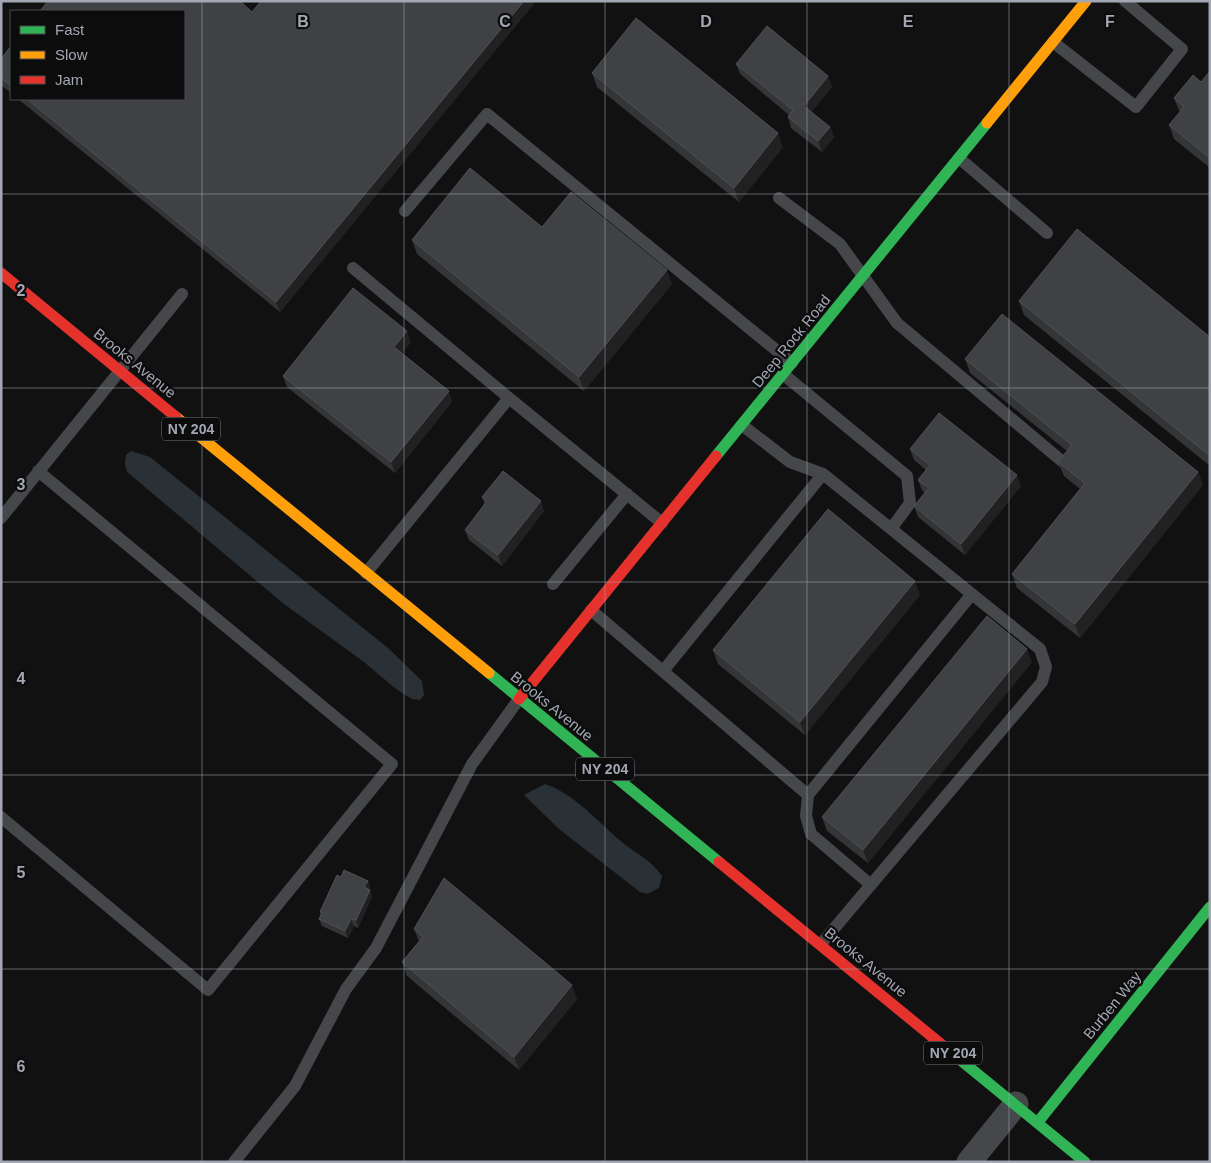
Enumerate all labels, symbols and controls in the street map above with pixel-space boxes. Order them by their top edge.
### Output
legend [10,10,185,100]
text: B [297,13,309,30]
text: C [499,13,511,30]
text: D [700,13,712,30]
text: E [903,13,914,30]
text: F [1105,13,1115,30]
text: Fast [55,21,85,38]
text: Slow [55,46,88,63]
text: Jam [55,71,83,88]
text: 2 [17,282,26,299]
street label: Deep Rock Road [748,291,834,391]
street label: Brooks Avenue [91,325,179,401]
road number: NY 204 [162,418,220,440]
text: 3 [17,476,26,493]
street label: Brooks Avenue [508,668,596,744]
text: 4 [17,670,26,687]
road number: NY 204 [576,758,634,781]
text: 5 [17,864,26,881]
street label: Brooks Avenue [822,924,910,1000]
street label: Burben Way [1080,967,1145,1042]
road number: NY 204 [924,1042,982,1064]
text: 6 [17,1058,26,1075]

